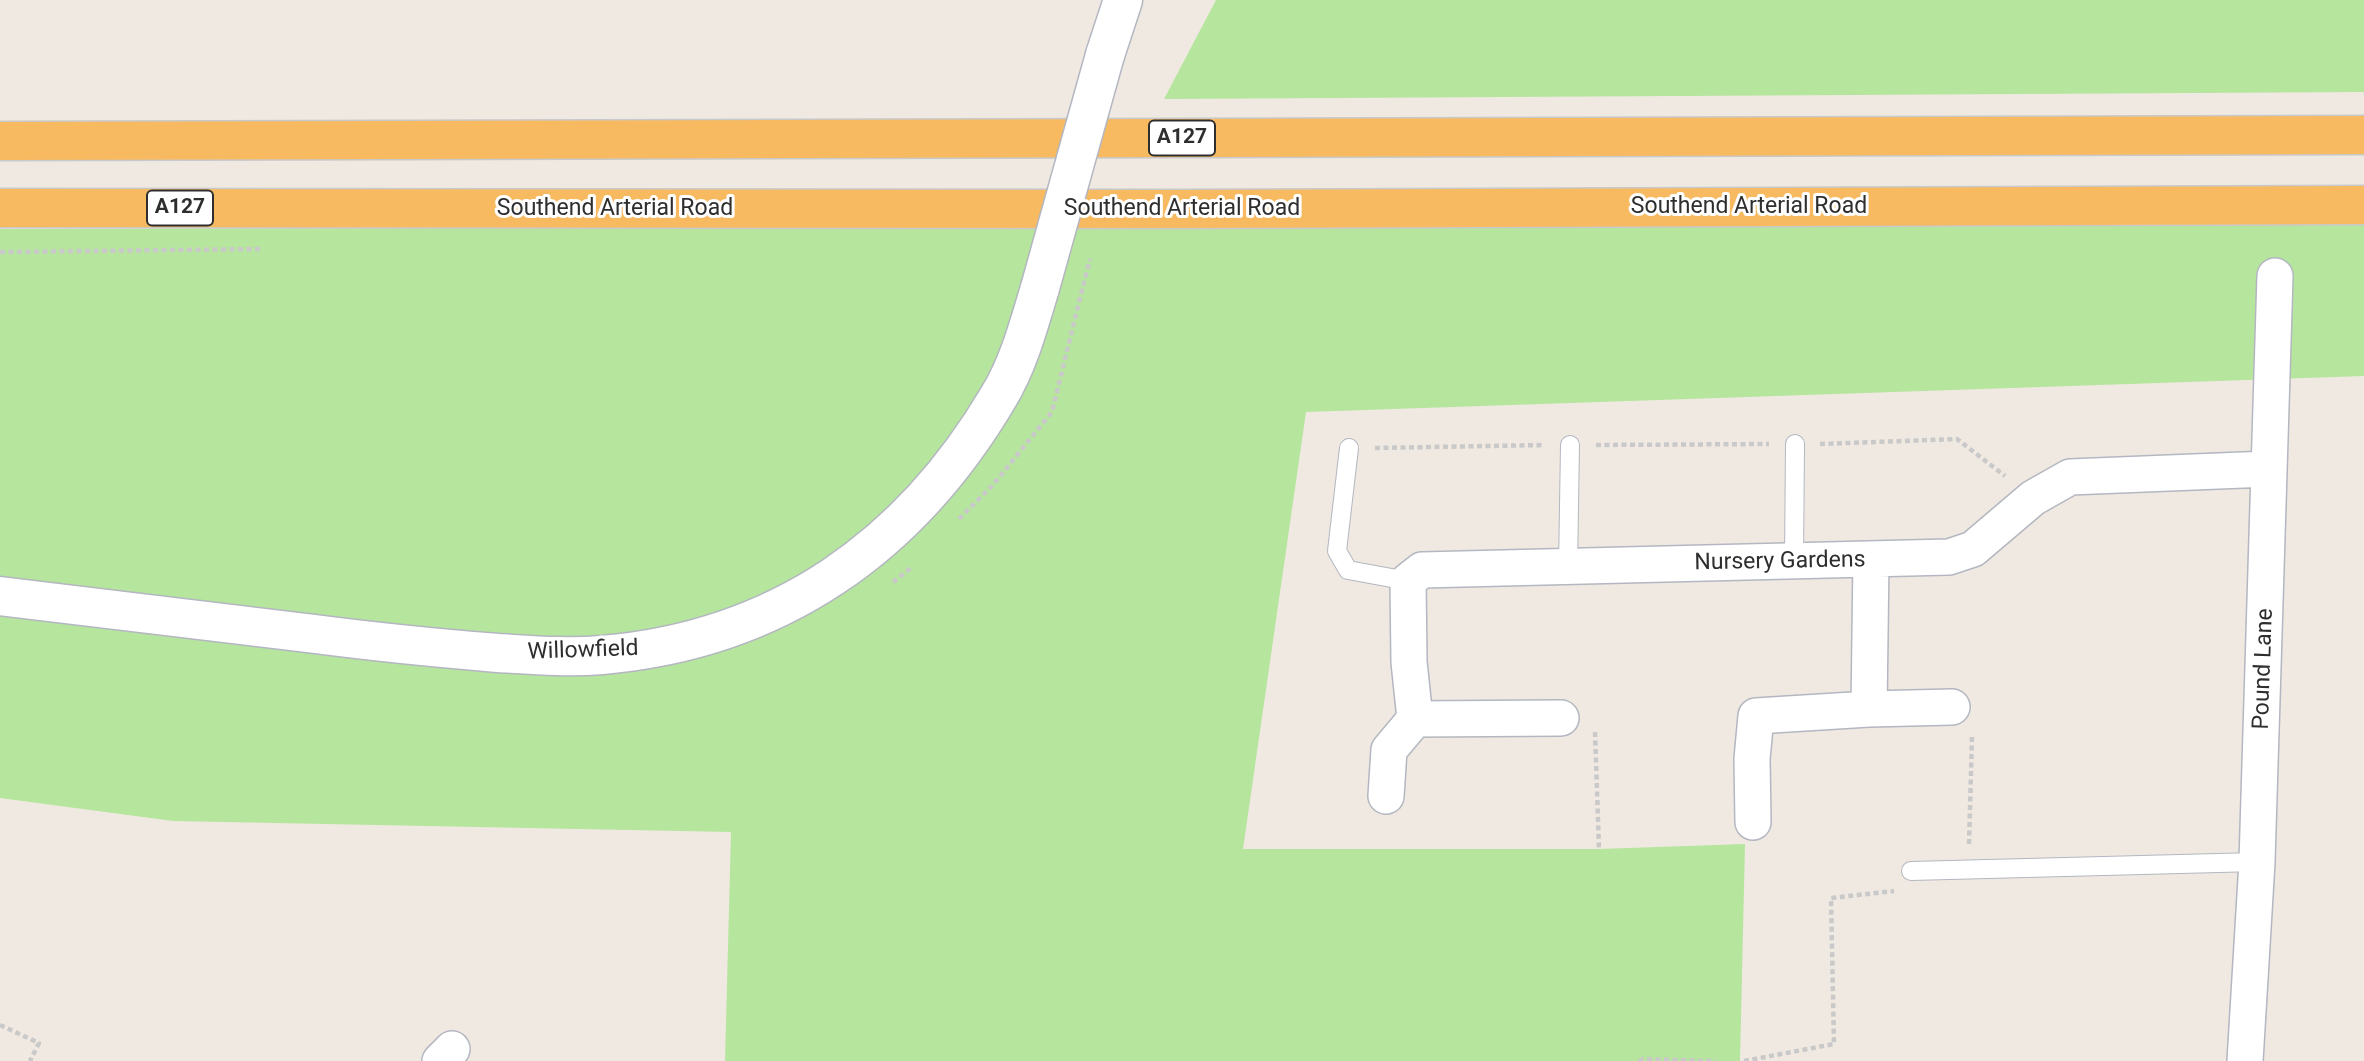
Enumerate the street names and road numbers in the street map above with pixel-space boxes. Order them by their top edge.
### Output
road number: A127 [1149,120,1215,156]
road number: A127 [147,190,213,226]
street label: Southend Arterial Road [1631,193,1867,221]
street label: Southend Arterial Road [497,195,733,223]
street label: Southend Arterial Road [1064,195,1300,223]
street label: Nursery Gardens [1694,547,1866,577]
street label: Pound Lane [2248,608,2280,730]
street label: Willowfield [527,635,639,667]

